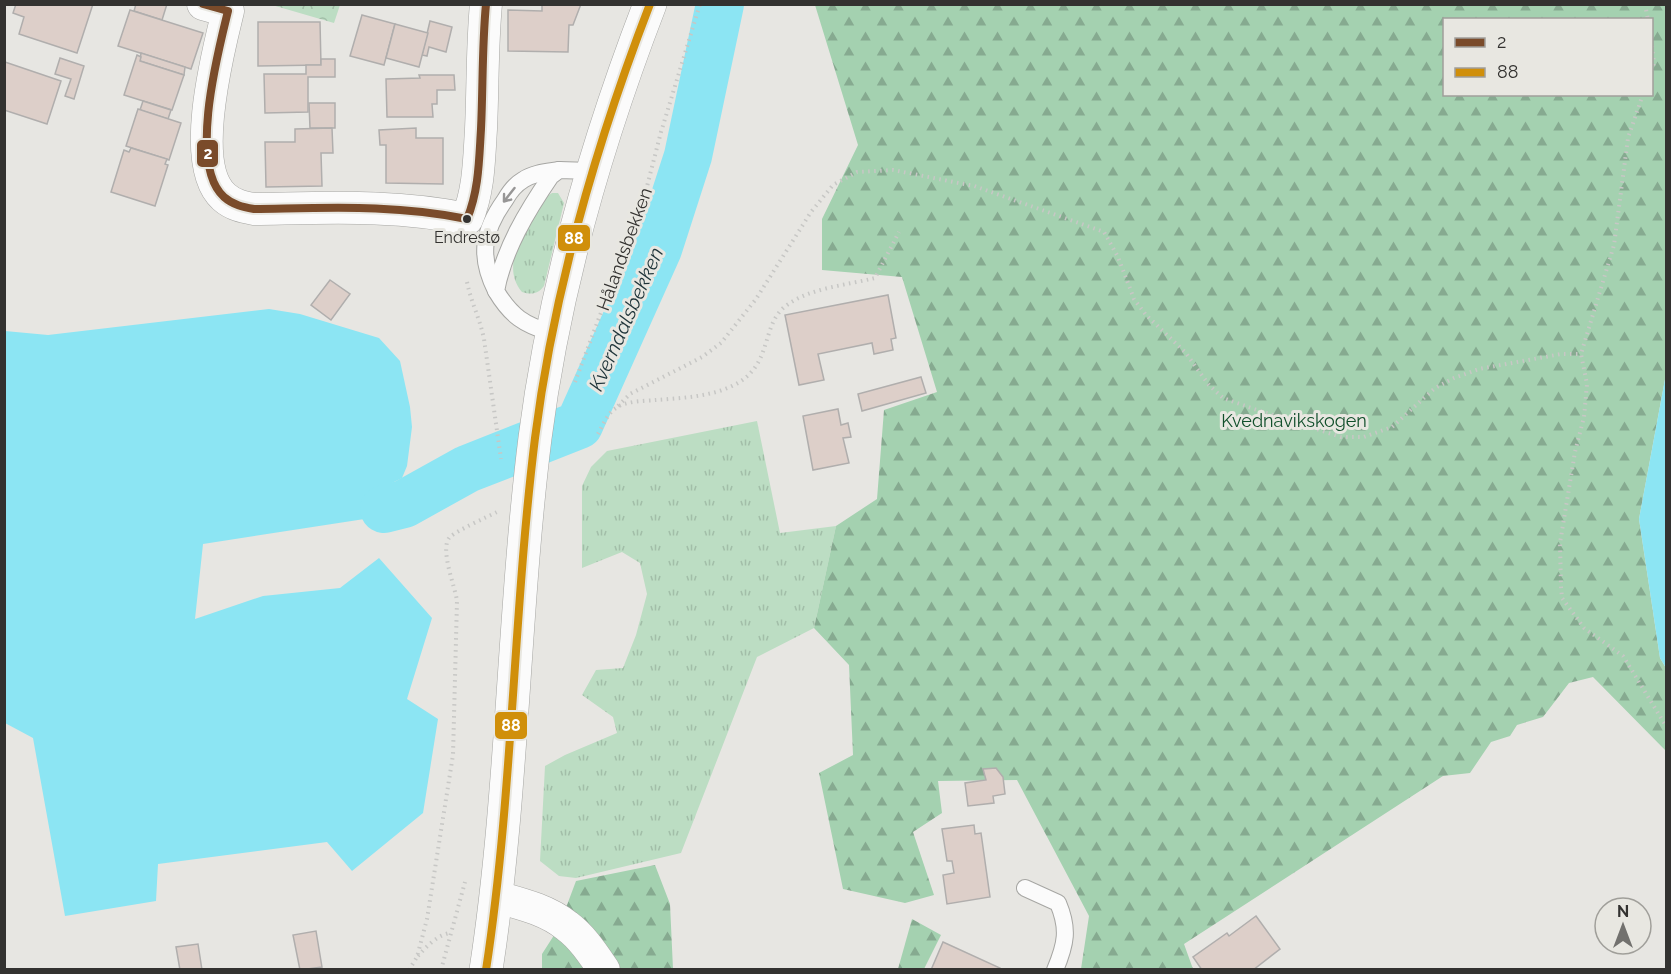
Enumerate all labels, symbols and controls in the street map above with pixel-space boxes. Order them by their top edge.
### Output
legend [1443,18,1653,96]
text: 2 [1497,31,1506,52]
text: 88 [1497,61,1518,82]
line badge: 2 [196,139,219,168]
text: 2 [203,144,213,163]
street label: Hålandsbekken [592,185,656,313]
one-way arrow [502,187,515,203]
marker: Endrestø [461,213,473,225]
line badge: 88 [557,224,591,252]
place label: Endrestø [434,228,500,247]
text: 88 [564,229,584,248]
water label: Kverndalsbekken [584,243,668,395]
park label: Kvednavikskogen [1221,410,1367,431]
line badge: 88 [494,711,528,740]
text: 88 [501,716,521,735]
north arrow [1593,896,1653,956]
text: N [1617,902,1629,921]

